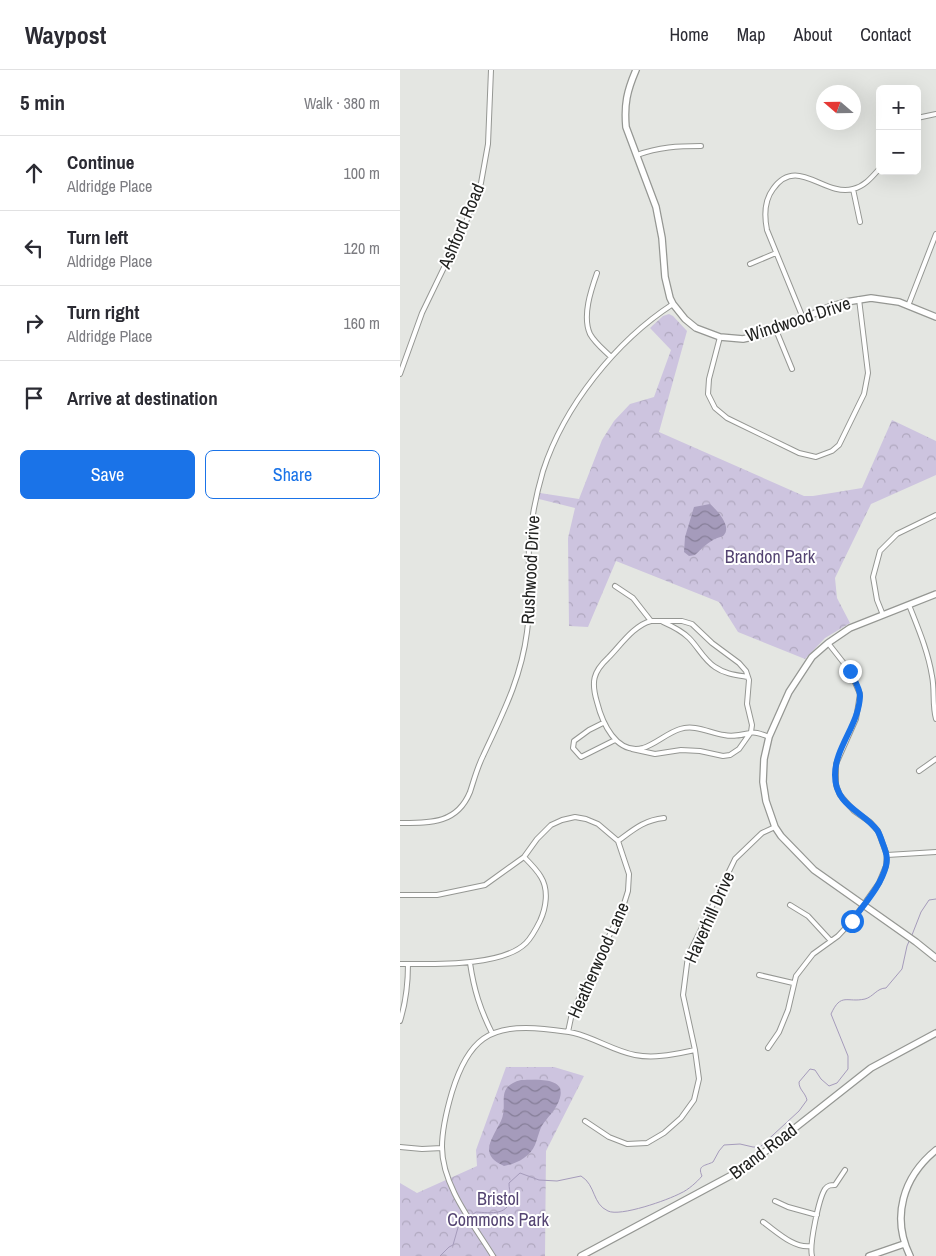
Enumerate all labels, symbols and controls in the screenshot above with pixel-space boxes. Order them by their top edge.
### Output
text: Waypost [25,19,106,51]
text: Home [669,22,709,47]
text: Map [737,22,766,47]
text: About [794,22,832,47]
text: Contact [860,22,911,47]
north arrow [816,85,861,130]
map controls [876,85,921,175]
button: + [876,85,921,130]
text: 5 min [20,88,65,117]
text: Walk · 380 m [304,92,380,114]
button: − [876,130,921,175]
text: Continue [67,149,135,175]
icon: ahead [20,159,48,187]
text: 100 m [344,162,380,184]
text: Aldridge Place [67,175,152,197]
street label: Ashford Road [431,180,490,273]
text: Turn left [67,224,128,250]
icon: left [20,234,48,262]
text: 120 m [344,237,380,259]
text: Aldridge Place [67,250,152,272]
street label: Windwood Drive [742,290,854,348]
text: Turn right [67,299,139,325]
icon: right [20,309,48,337]
text: 160 m [344,312,380,334]
text: Aldridge Place [67,325,152,347]
icon: arrive [20,384,48,412]
text: Arrive at destination [67,385,218,411]
button: Save [20,450,195,499]
button: Share [205,450,380,499]
street label: Rushwood Drive [515,515,545,625]
park label: Brandon Park [725,544,816,569]
route end [839,660,862,683]
street label: Haverhill Drive [678,867,740,967]
street label: Heatherwood Lane [561,898,635,1022]
route start [841,910,864,933]
street label: Brand Road [724,1117,802,1185]
park label: Bristol Commons Park [447,1186,549,1232]

